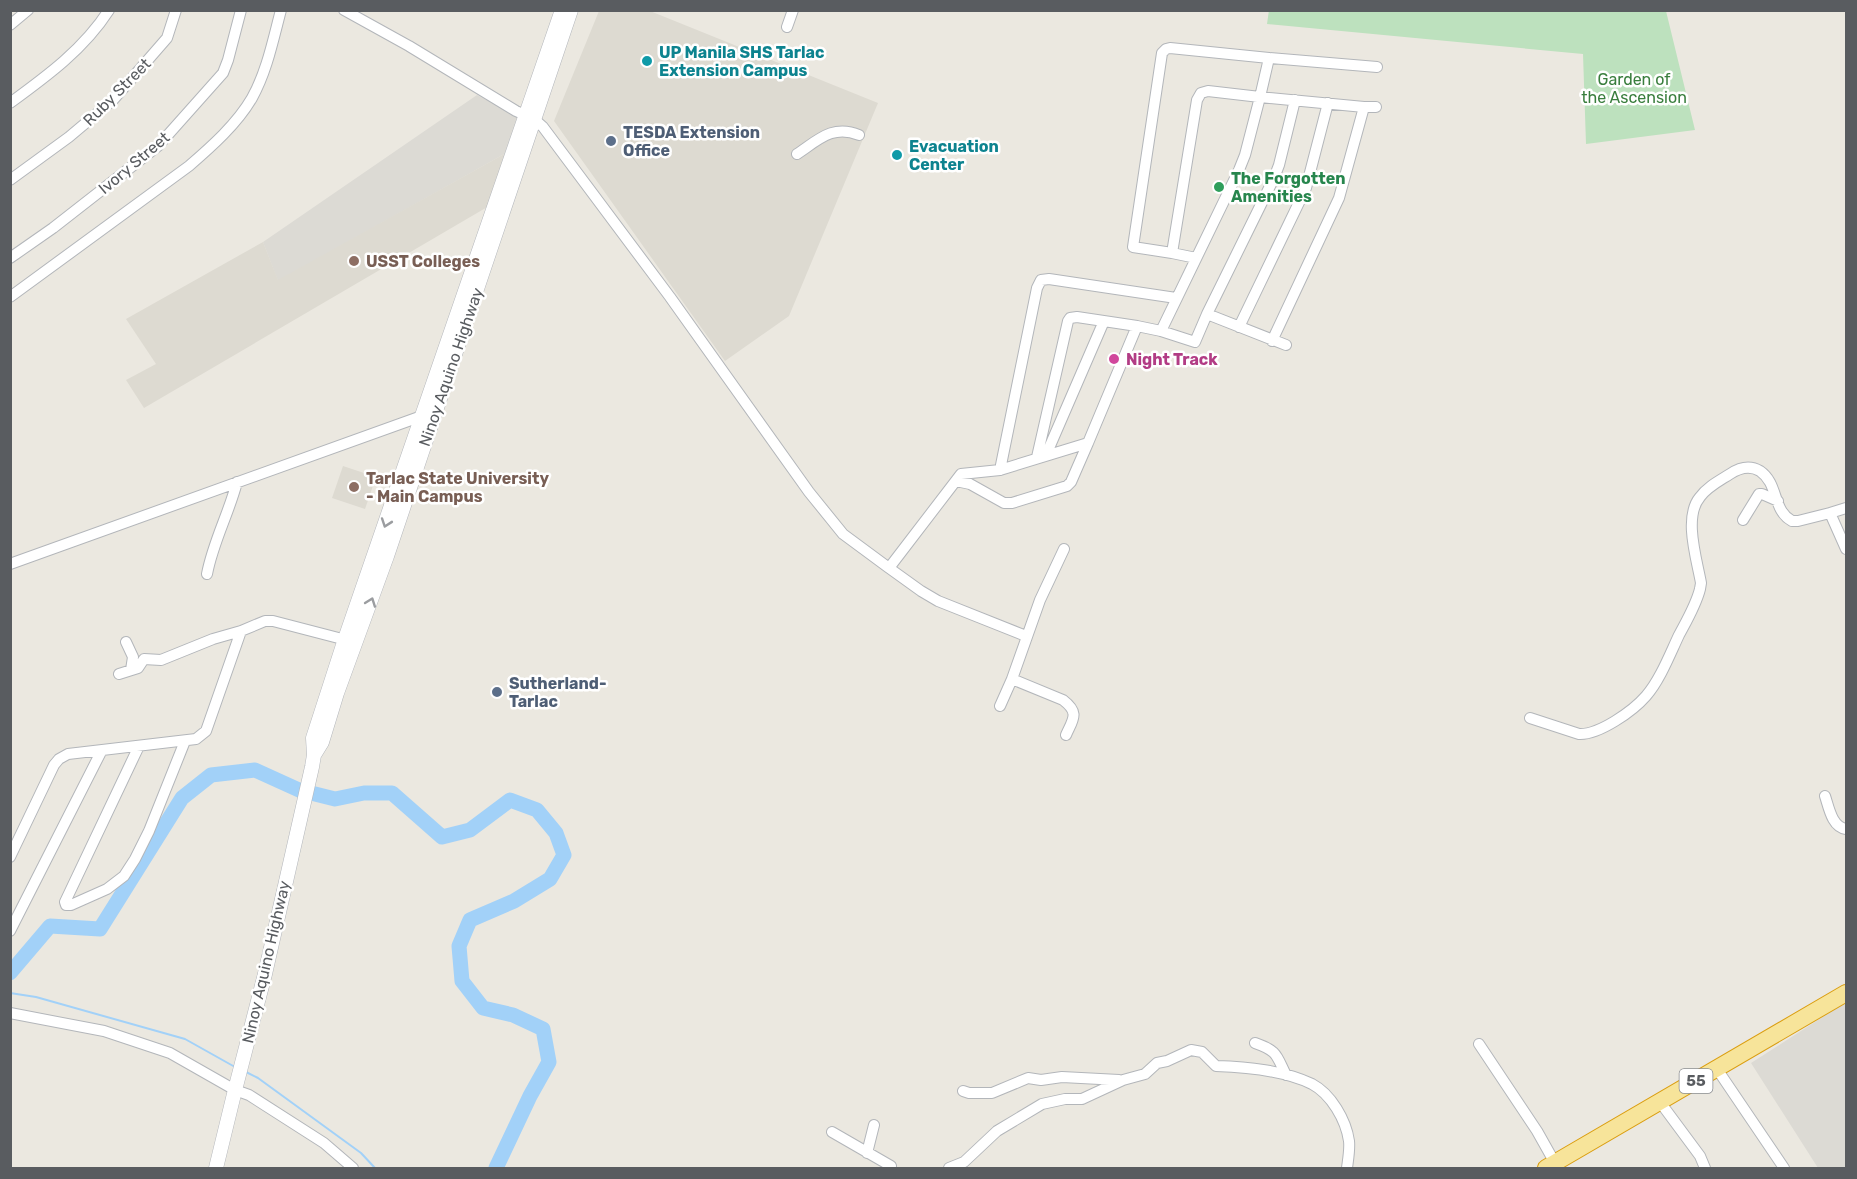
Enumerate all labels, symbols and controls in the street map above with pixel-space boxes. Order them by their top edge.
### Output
place label: UP Manila SHS Tarlac Extension Campus [659,43,824,80]
street label: Ruby Street [79,54,155,130]
marker: UP Manila SHS Tarlac Extension Campus [640,54,654,68]
park label: Garden of the Ascension [1581,70,1687,107]
place label: TESDA Extension Office [623,123,760,160]
street label: Ivory Street [95,128,173,198]
marker: TESDA Extension Office [604,134,618,148]
place label: Evacuation Center [909,137,999,174]
marker: Evacuation Center [890,148,904,162]
place label: The Forgotten Amenities [1231,169,1345,206]
marker: The Forgotten Amenities [1212,180,1226,194]
place label: USST Colleges [366,252,480,271]
marker: USST Colleges [347,254,361,268]
street label: Ninoy Aquino Highway [415,285,487,449]
place label: Night Track [1126,350,1218,369]
marker: Night Track [1107,352,1121,366]
place label: Tarlac State University - Main Campus [366,469,549,506]
marker: Tarlac State University - Main Campus [347,480,361,494]
one-way arrow [380,517,393,528]
one-way arrow [363,597,376,608]
place label: Sutherland- Tarlac [509,674,607,711]
marker: Sutherland- Tarlac [490,685,504,699]
street label: Ninoy Aquino Highway [238,879,294,1045]
road number: 55 [1680,1069,1712,1093]

